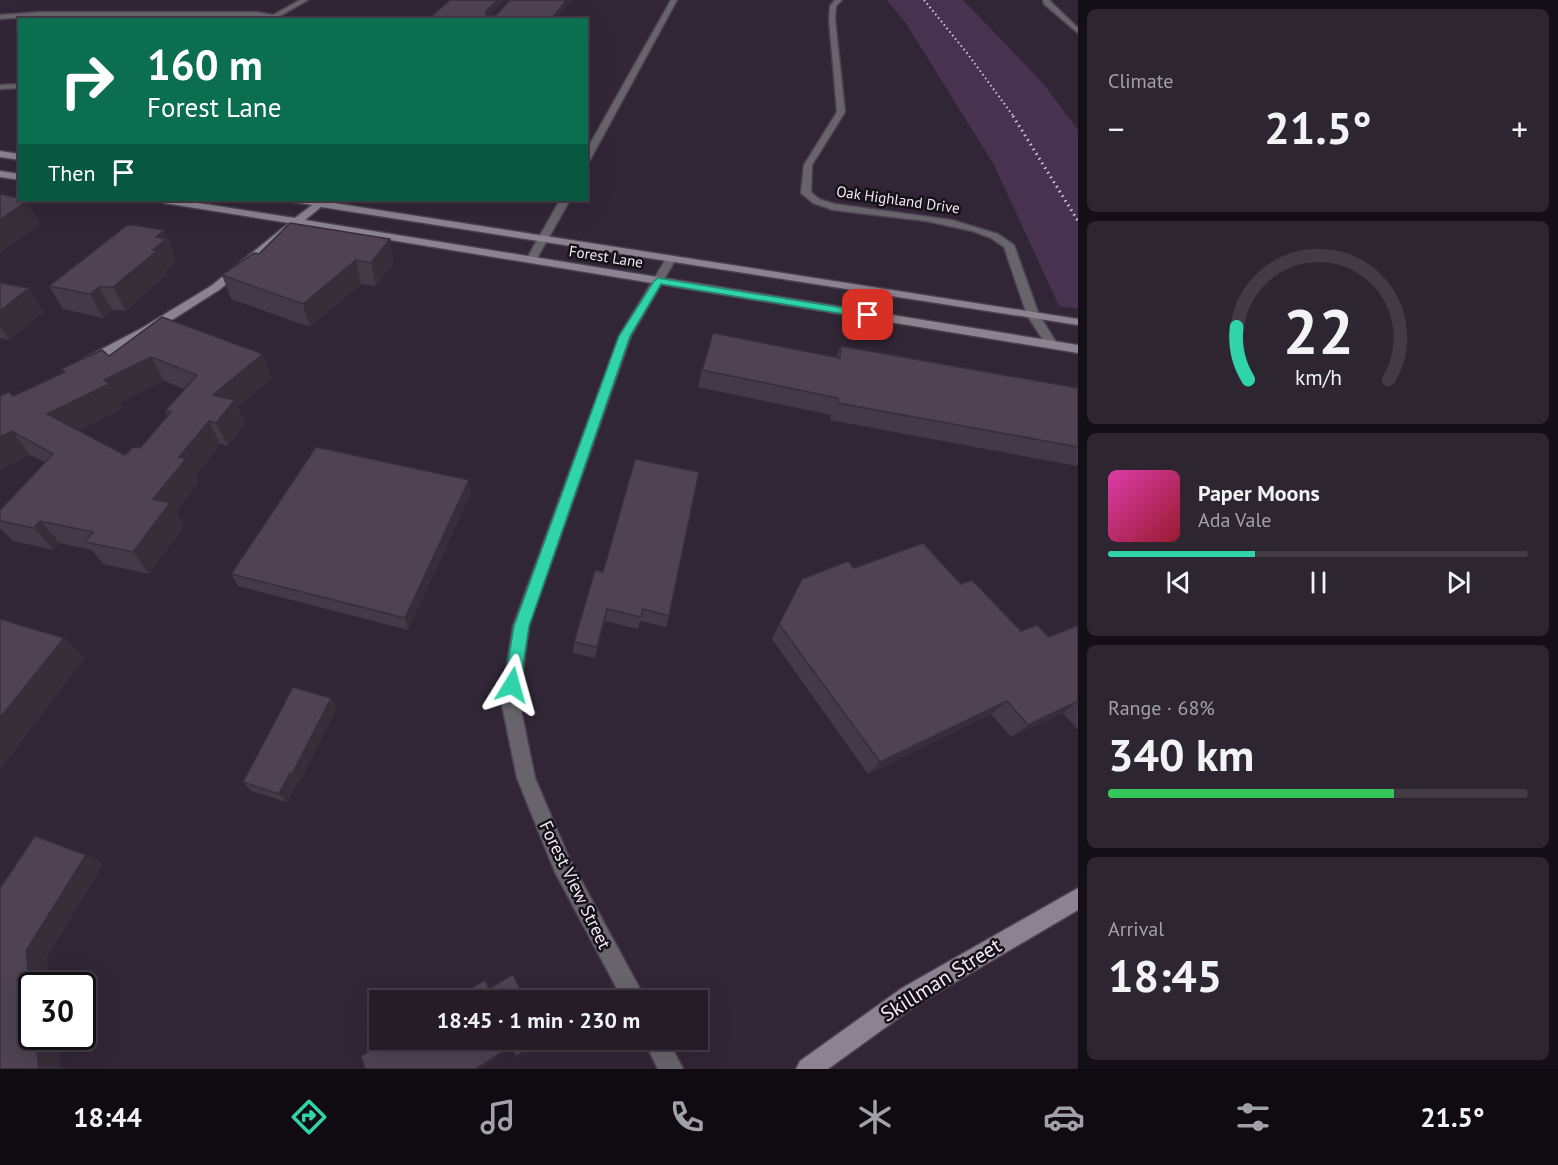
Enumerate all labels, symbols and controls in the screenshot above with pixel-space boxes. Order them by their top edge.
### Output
text: 160 m [147,37,263,92]
icon: right [48,42,126,120]
text: Climate [1108,68,1174,94]
text: Forest Lane [147,90,281,124]
text: 21.5° [1264,98,1372,156]
text: − [1108,107,1125,150]
text: + [1511,107,1528,150]
icon: arrive [107,156,140,189]
text: Then [48,159,95,187]
street label: Oak Highland Drive [835,181,961,218]
street label: Forest Lane [568,241,644,272]
pin [842,289,893,340]
text: 22 [1283,290,1353,371]
icon: arrive [851,298,884,331]
text: km/h [1294,363,1341,391]
text: Paper Moons [1198,479,1320,507]
text: Ada Vale [1198,507,1271,533]
icon: previous [1162,566,1195,599]
icon: pause [1302,566,1335,599]
icon: next [1442,566,1475,599]
position arrow [480,653,544,717]
text: Range · 68% [1108,695,1215,721]
text: 340 km [1108,725,1254,783]
street label: Forest View Street [534,817,616,953]
text: Arrival [1108,916,1164,942]
street label: Skillman Street [875,932,1006,1027]
text: 18:45 [1108,946,1222,1004]
speed limit sign: 30 [18,972,96,1050]
text: 18:45 · 1 min · 230 m [437,1006,640,1034]
icon: directions [288,1096,330,1138]
icon: music [477,1096,519,1138]
icon: phone [666,1096,708,1138]
icon: climate [854,1096,896,1138]
icon: car [1043,1096,1085,1138]
icon: filters [1232,1096,1274,1138]
text: 18:44 [73,1100,142,1134]
text: 21.5° [1420,1100,1485,1134]

